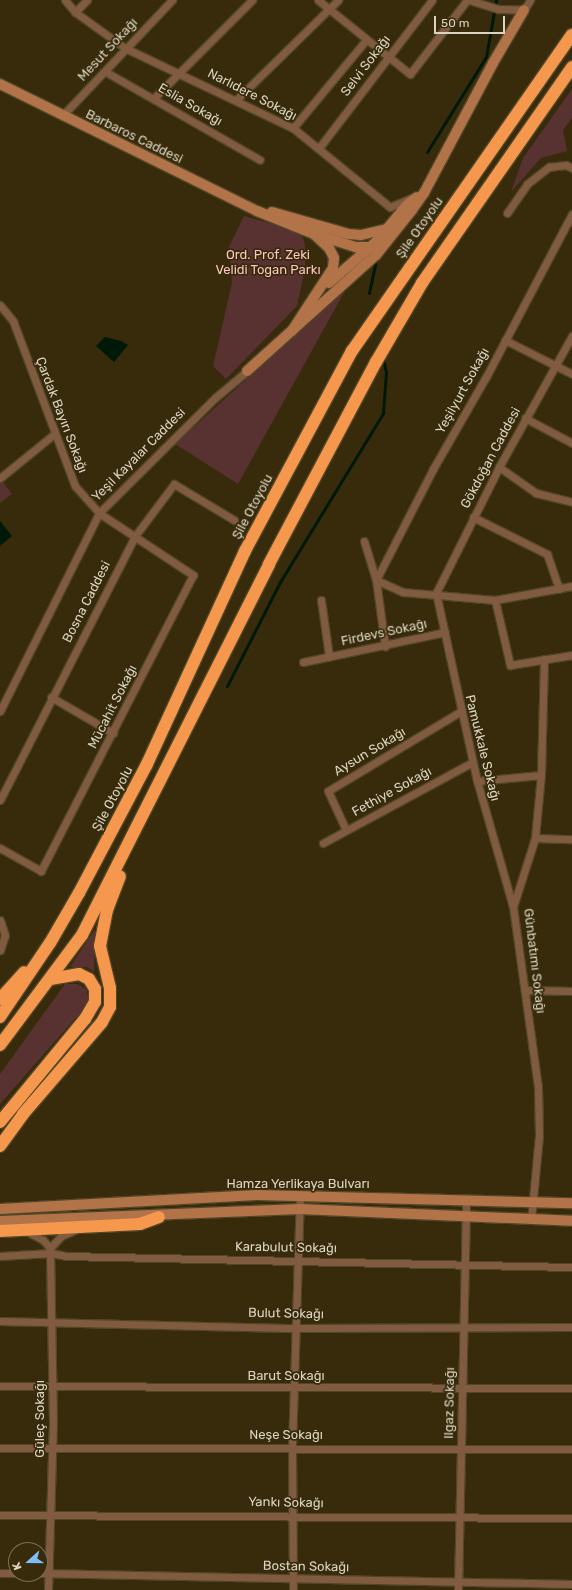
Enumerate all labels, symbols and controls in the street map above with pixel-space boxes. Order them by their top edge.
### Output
scale bar [436,8,507,34]
street label: Mesut Sokağı [75,15,141,85]
text: 50 m [441,16,469,30]
street label: Selvi Sokağı [338,32,394,100]
street label: Narlıdere Sokağı [205,66,299,124]
street label: Eslia Sokağı [155,80,225,130]
street label: Barbaros Caddesi [83,107,185,167]
street label: Şile Otoyolu [393,194,447,262]
park label: Ord. Prof. Zeki Velidi Togan Parkı [215,248,321,279]
street label: Yeşilyurt Sokağı [433,345,493,437]
street label: Çardak Bayırı Sokağı [32,355,90,475]
street label: Yeşil Kayalar Caddesi [89,405,189,505]
street label: Gökdoğan Caddesi [458,405,524,511]
street label: Şile Otoyolu [229,472,277,542]
street label: Bosna Caddesi [60,559,114,645]
street label: Firdevs Sokağı [340,616,428,650]
street label: Mücahit Sokağı [85,662,141,752]
street label: Pamukkale Sokağı [461,693,503,803]
street label: Aysun Sokağı [331,724,409,780]
street label: Şile Otoyolu [89,764,137,834]
street label: Fethiye Sokağı [350,764,434,820]
street label: Günbatımı Sokağı [520,908,548,1014]
street label: Hamza Yerlikaya Bulvarı [226,1176,370,1192]
street label: Karabulut Sokağı [235,1239,337,1257]
street label: Bulut Sokağı [248,1306,324,1322]
street label: Ilgaz Sokağı [442,1367,458,1439]
street label: Barut Sokağı [247,1368,325,1384]
street label: Güleç Sokağı [32,1380,48,1458]
street label: Neşe Sokağı [249,1427,323,1443]
street label: Yankı Sokağı [248,1495,324,1511]
north arrow [8,1542,48,1582]
street label: Bostan Sokağı [263,1558,349,1576]
text: K [10,1560,25,1572]

